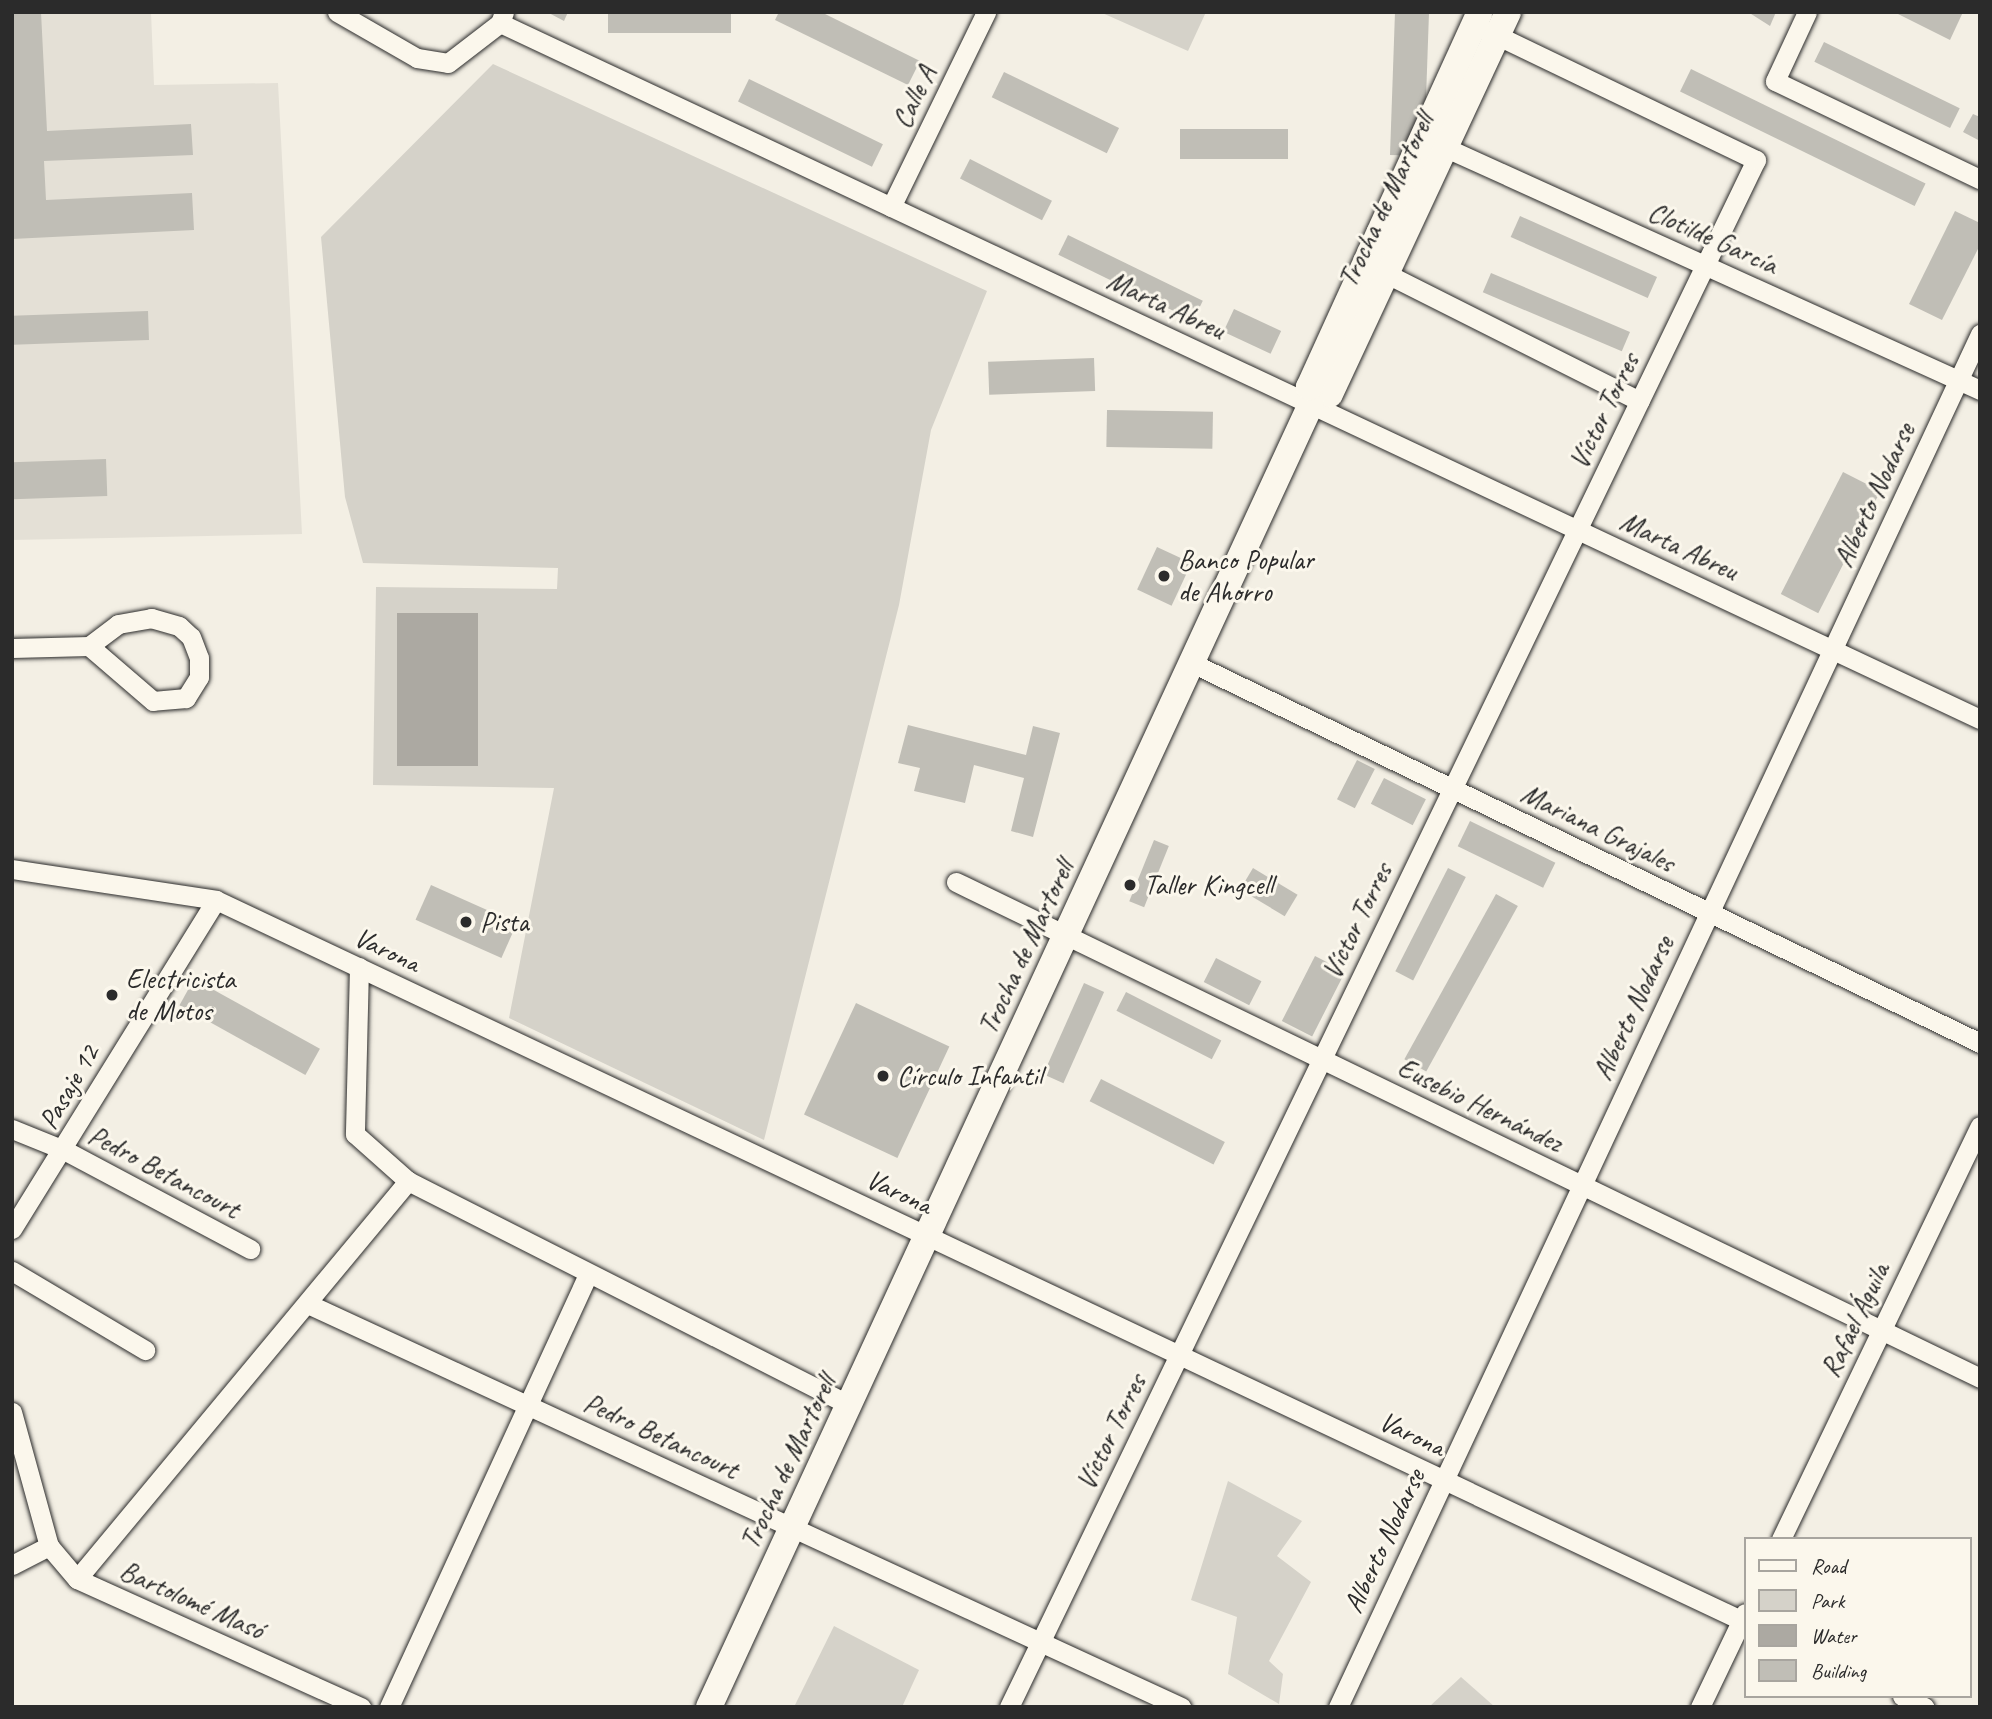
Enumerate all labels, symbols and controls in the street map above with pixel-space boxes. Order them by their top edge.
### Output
street label: Calle A [885,60,943,134]
street label: Trocha de Martorell [1331,108,1441,292]
street label: Clotilde García [1643,195,1783,281]
street label: Marta Abreu [1102,263,1230,347]
street label: Víctor Torres [1562,348,1646,474]
street label: Alberto Nodarse [1826,418,1922,572]
street label: Marta Abreu [1615,504,1743,588]
place label: Banco Popular de Ahorro [1178,543,1313,609]
marker: Banco Popular de Ahorro [1156,568,1172,584]
street label: Mariana Grajales [1516,776,1680,880]
street label: Trocha de Martorell [971,855,1081,1039]
street label: Víctor Torres [1315,858,1399,984]
place label: Taller Kingcell [1144,868,1273,902]
marker: Taller Kingcell [1122,877,1138,893]
place label: Pista [480,905,529,939]
marker: Pista [458,914,474,930]
street label: Varona [349,920,425,980]
street label: Alberto Nodarse [1585,931,1681,1085]
place label: Electricista de Motos [126,962,235,1028]
marker: Electricista de Motos [104,987,120,1003]
street label: Pasaje 12 [32,1039,106,1135]
street label: Eusebio Hernández [1392,1051,1568,1159]
place label: Círculo Infantil [897,1059,1043,1093]
marker: Círculo Infantil [875,1068,891,1084]
street label: Pedro Betancourt [83,1118,245,1226]
street label: Varona [861,1162,937,1222]
street label: Rafael Águila [1813,1257,1897,1383]
street label: Víctor Torres [1069,1369,1153,1495]
street label: Trocha de Martorell [733,1370,843,1554]
street label: Pedro Betancourt [579,1386,743,1486]
street label: Varona [1374,1404,1450,1464]
street label: Alberto Nodarse [1336,1464,1432,1618]
legend [1744,1537,1971,1698]
street label: Bartolomé Masó [115,1553,269,1647]
text: Road [1811,1553,1846,1579]
text: Park [1811,1588,1844,1614]
text: Water [1811,1623,1857,1649]
text: Building [1811,1658,1866,1684]

